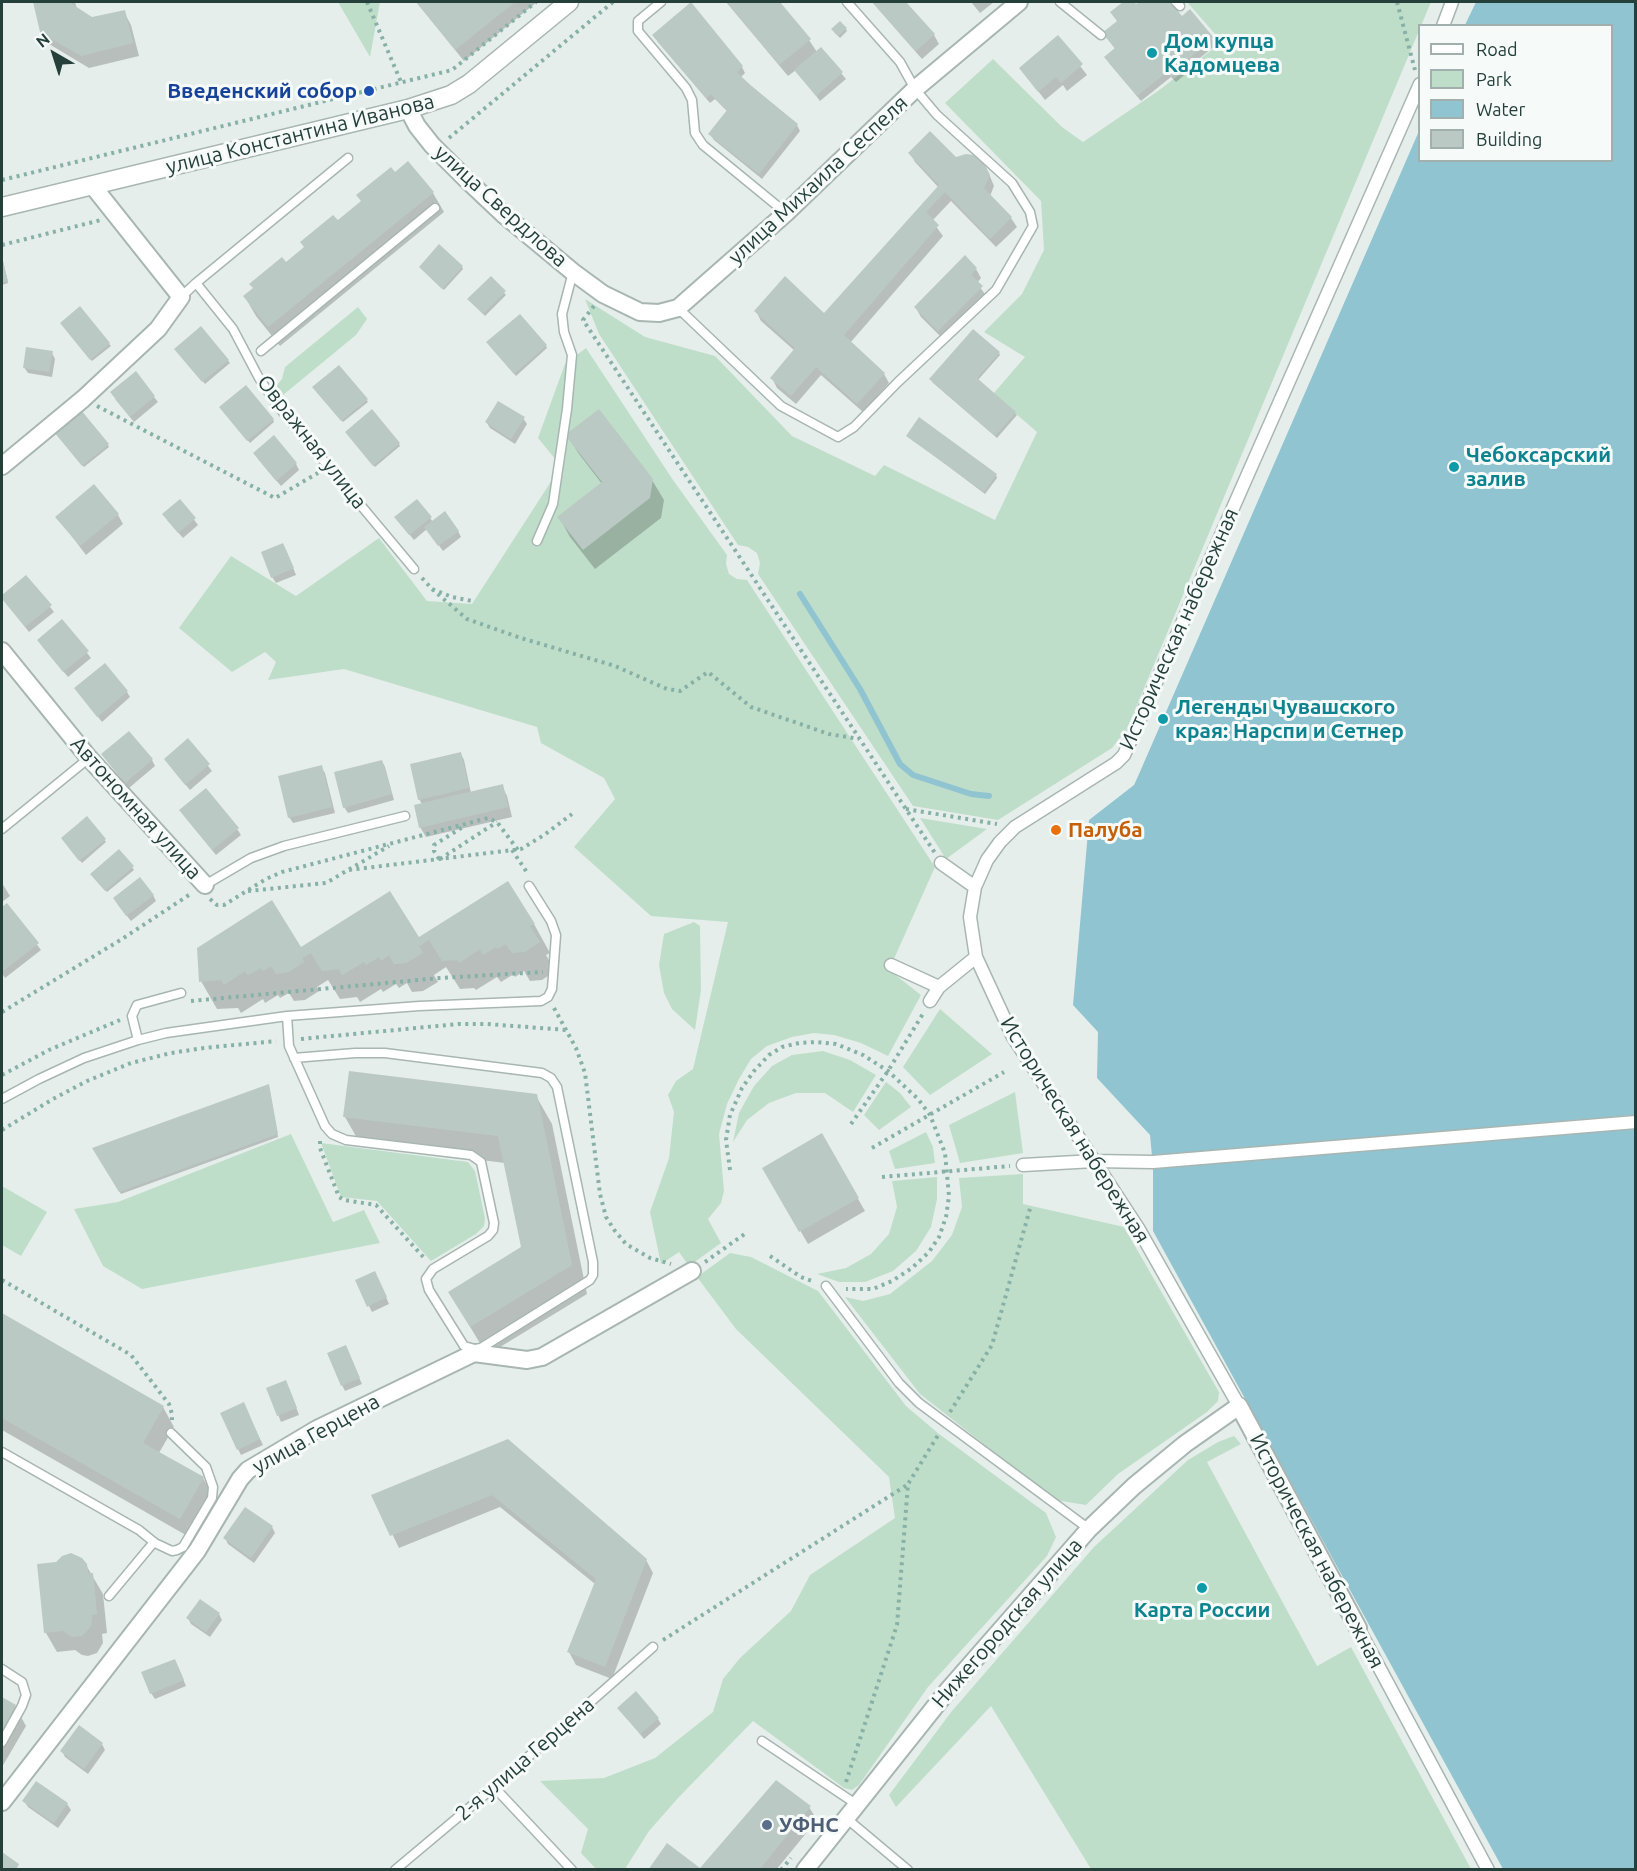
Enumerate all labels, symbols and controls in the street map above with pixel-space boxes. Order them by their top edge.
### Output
north arrow [24,24,84,84]
legend [1418,24,1613,162]
place label: Дом купца Кадомцева [1164,28,1280,78]
text: N [32,29,53,51]
text: Road [1476,39,1518,59]
marker: Дом купца Кадомцева [1145,46,1159,60]
text: Park [1476,69,1512,89]
place label: Введенский собор [167,78,357,104]
marker: Введенский собор [362,84,376,98]
street label: улица Константина Иванова [163,88,437,180]
street label: улица Михаила Сеспеля [723,90,913,270]
text: Water [1476,99,1525,119]
text: Building [1476,129,1542,149]
street label: улица Свердлова [429,140,573,272]
street label: Овражная улица [252,370,372,514]
place label: Чебоксарский залив [1466,442,1611,492]
marker: Чебоксарский залив [1447,460,1461,474]
street label: Историческая набережная [1114,504,1244,754]
place label: Легенды Чувашского края: Нарспи и Сетнер [1175,694,1404,744]
marker: Легенды Чувашского края: Нарспи и Сетнер [1156,712,1170,726]
street label: Автономная улица [65,731,207,885]
place label: Палуба [1068,817,1143,843]
marker: Палуба [1049,823,1063,837]
street label: Историческая набережная [995,1012,1155,1248]
street label: улица Герцена [248,1389,384,1479]
street label: Историческая набережная [1244,1429,1390,1673]
street label: Нижегородская улица [926,1533,1088,1713]
marker: Карта России [1195,1581,1209,1595]
place label: Карта России [1134,1597,1270,1623]
street label: 2-я улица Герцена [451,1692,599,1826]
place label: УФНС [779,1812,839,1838]
marker: УФНС [760,1818,774,1832]

